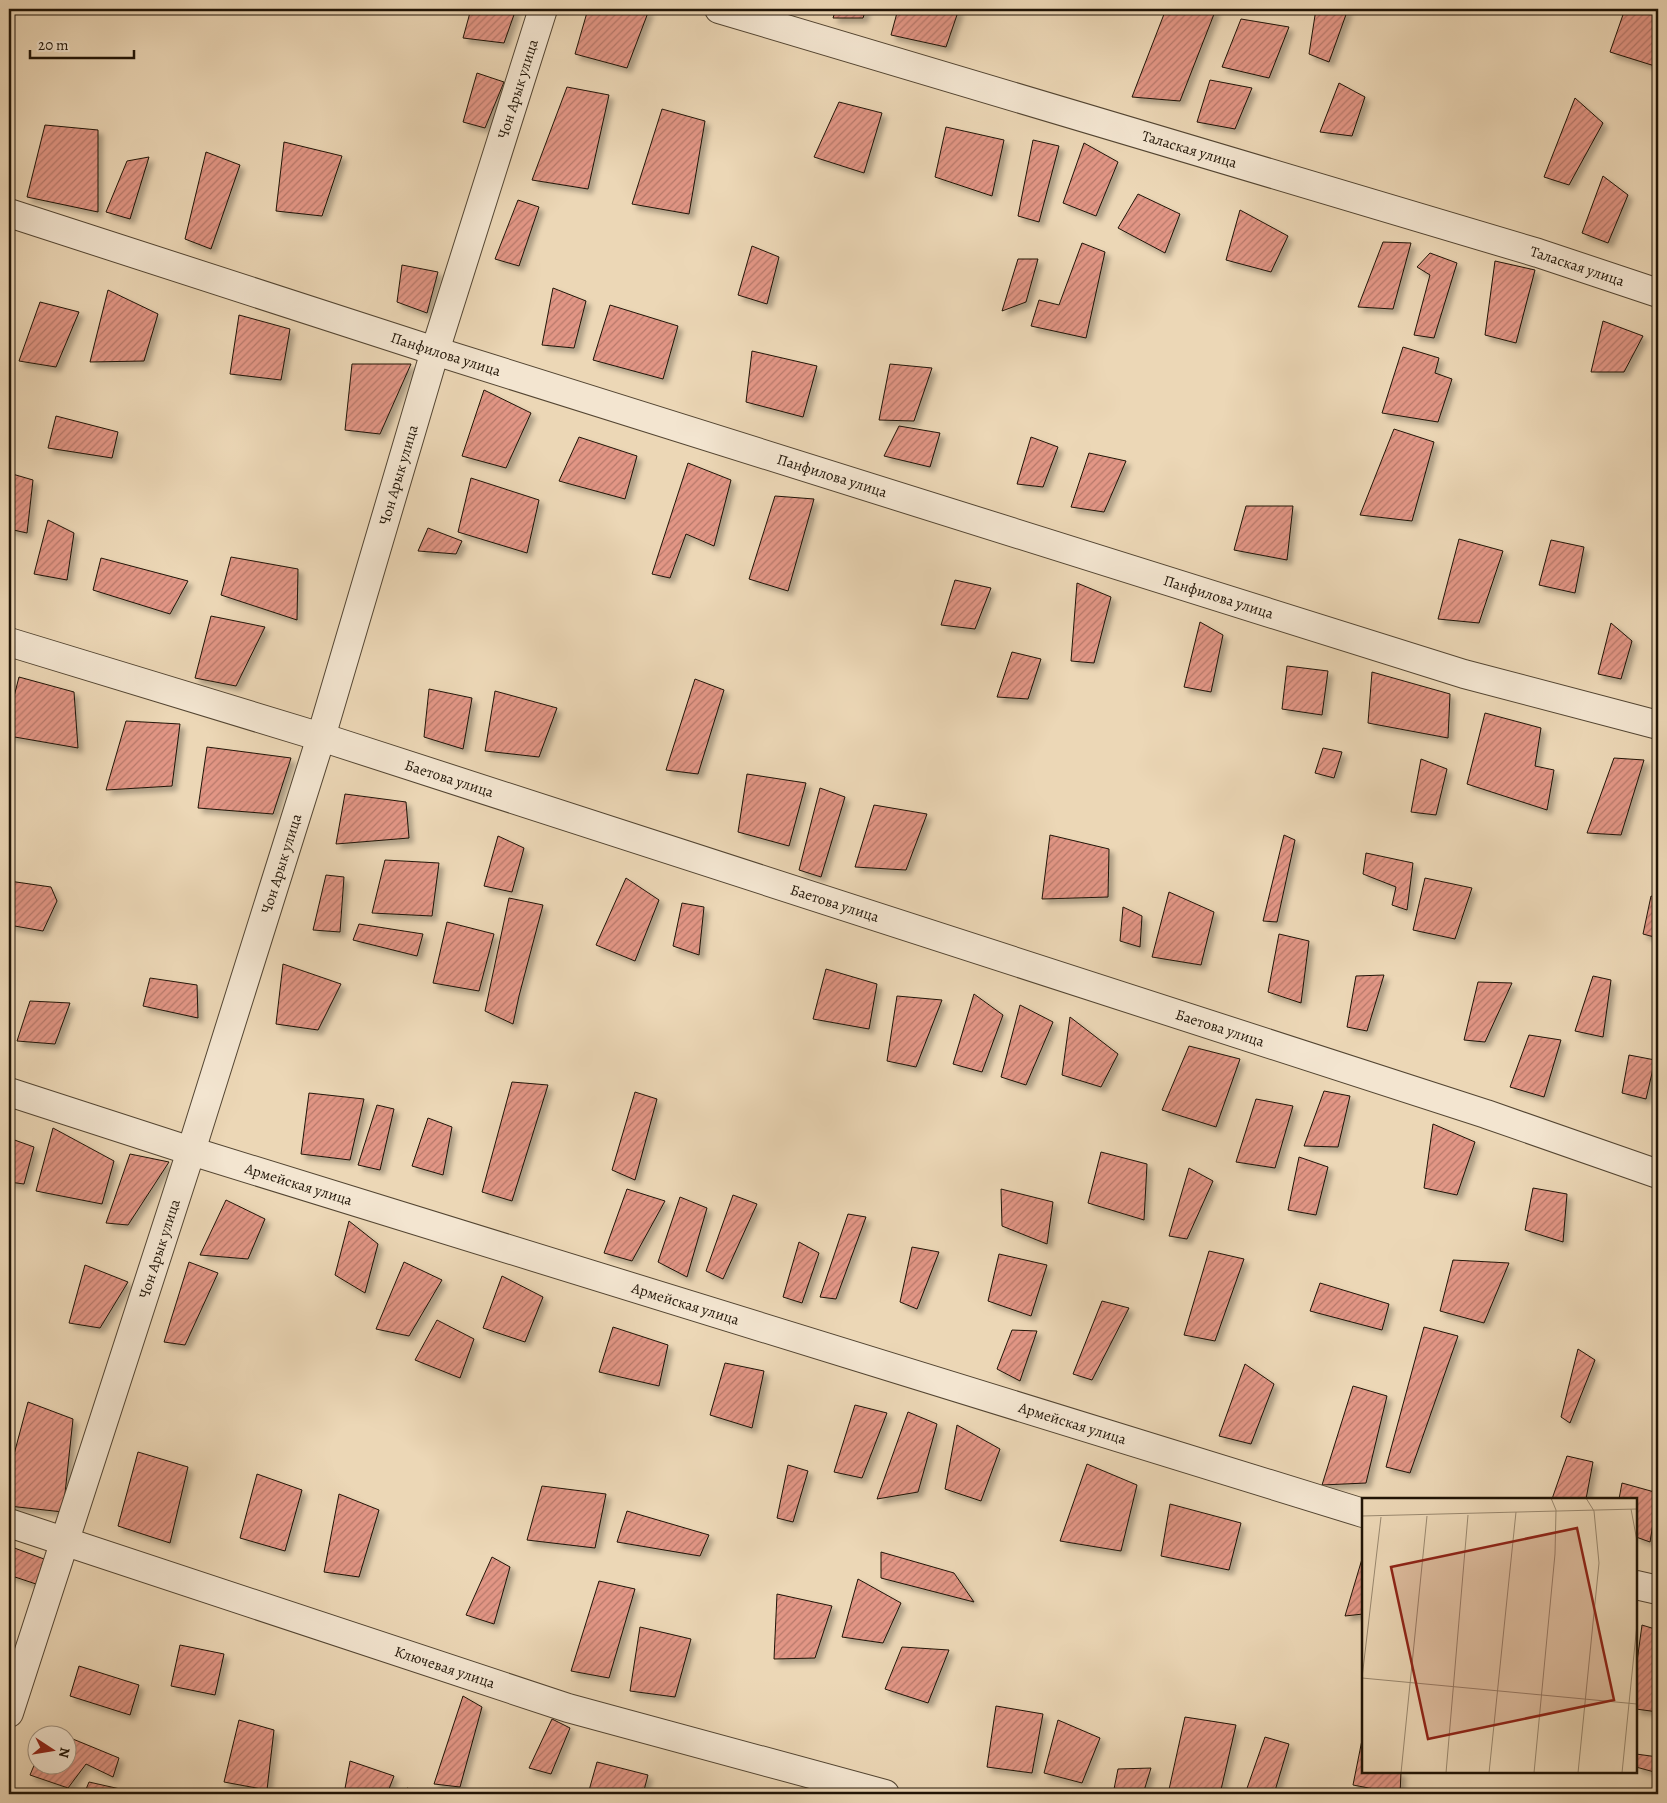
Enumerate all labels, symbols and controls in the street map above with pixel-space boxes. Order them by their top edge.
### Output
scale bar [30,28,134,60]
text: 20 m [38,35,69,55]
street label: Чон Арык улица [493,36,543,141]
street label: Талаская улица [1140,126,1240,173]
street label: Талаская улица [1528,241,1627,291]
street label: Панфилова улица [388,327,503,381]
street label: Чон Арык улица [374,422,423,527]
street label: Панфилова улица [775,449,890,502]
street label: Панфилова улица [1161,570,1276,624]
street label: Баетова улица [402,755,496,802]
street label: Чон Арык улица [256,811,306,916]
street label: Баетова улица [788,879,882,927]
street label: Баетова улица [1173,1004,1267,1052]
street label: Армейская улица [241,1158,355,1210]
street label: Чон Арык улица [134,1196,185,1301]
street label: Армейская улица [628,1277,742,1330]
street label: Армейская улица [1015,1397,1129,1449]
inset map [1362,1498,1637,1773]
street label: Ключевая улица [392,1641,498,1693]
north arrow [28,1726,78,1776]
text: N [54,1746,75,1760]

